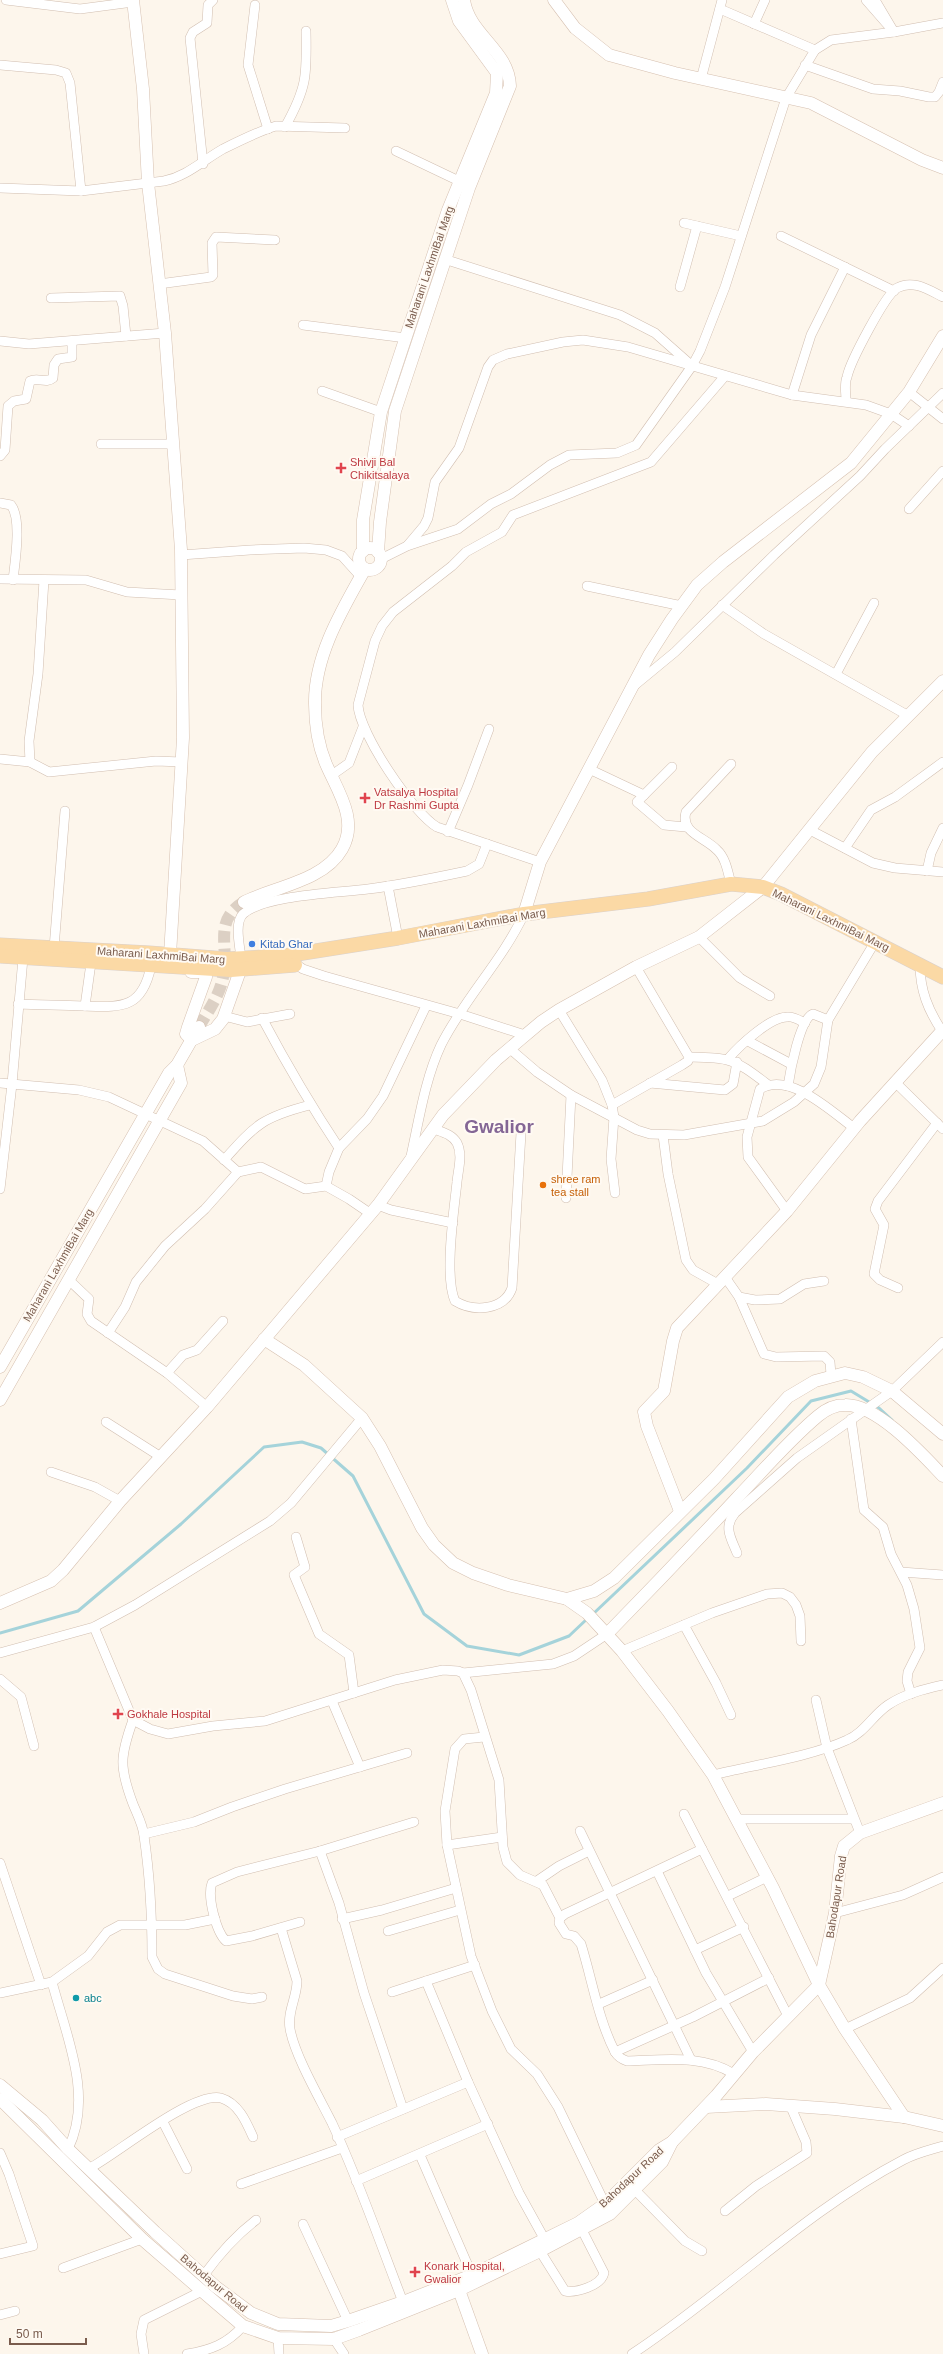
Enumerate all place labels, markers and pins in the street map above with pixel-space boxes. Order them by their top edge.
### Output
place label: Shivji Bal Chikitsalaya [350,456,410,481]
marker: Shivji Bal Chikitsalaya [335,462,347,474]
place label: Vatsalya Hospital Dr Rashmi Gupta [374,786,460,811]
marker: Vatsalya Hospital Dr Rashmi Gupta [359,792,371,804]
place label: Kitab Ghar [260,938,313,950]
marker: Kitab Ghar [247,939,257,949]
place label: shree ram tea stall [551,1173,601,1198]
marker: shree ram tea stall [538,1180,548,1190]
marker: Gokhale Hospital [112,1708,124,1720]
place label: Gokhale Hospital [127,1708,211,1720]
place label: abc [84,1992,102,2004]
marker: abc [71,1993,81,2003]
place label: Konark Hospital, Gwalior [424,2260,505,2285]
marker: Konark Hospital, Gwalior [409,2266,421,2278]

